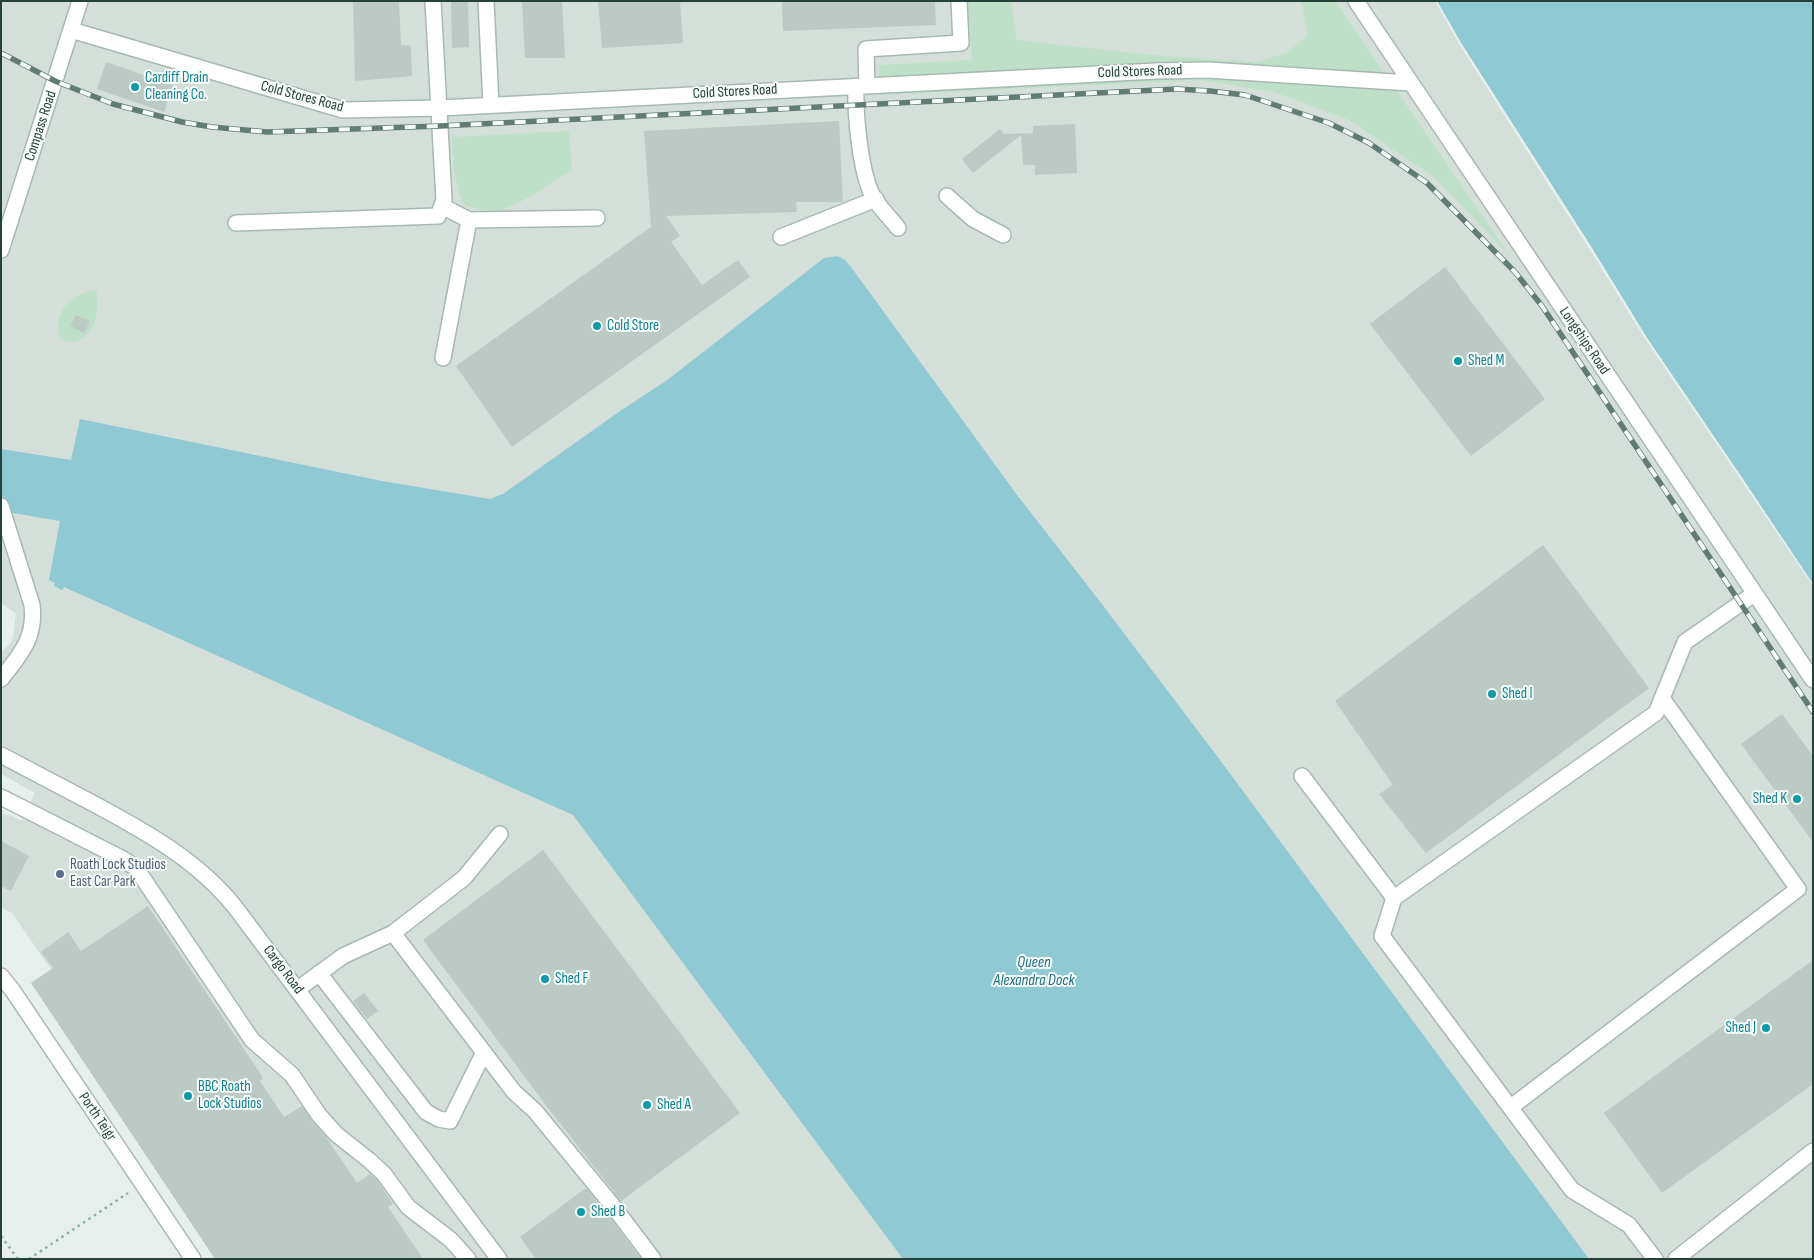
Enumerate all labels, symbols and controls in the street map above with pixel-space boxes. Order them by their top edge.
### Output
street label: Cold Stores Road [1097,62,1183,82]
place label: Cardiff Drain Cleaning Co. [145,69,208,104]
street label: Cold Stores Road [259,77,345,117]
marker: Cardiff Drain Cleaning Co. [129,81,141,93]
street label: Cold Stores Road [692,81,778,103]
street label: Compass Road [21,89,61,163]
street label: Longships Road [1555,304,1613,378]
place label: Cold Store [607,317,659,335]
marker: Cold Store [591,320,603,332]
place label: Shed M [1468,352,1504,370]
marker: Shed M [1452,355,1464,367]
place label: Shed I [1502,685,1533,703]
marker: Shed I [1486,688,1498,700]
place label: Shed K [1753,790,1787,808]
marker: Shed K [1791,793,1803,805]
place label: Roath Lock Studios East Car Park [70,856,166,891]
marker: Roath Lock Studios East Car Park [54,868,66,880]
street label: Cargo Road [259,942,307,998]
water label: Queen Alexandra Dock [993,953,1075,991]
place label: Shed F [555,970,588,988]
marker: Shed F [539,973,551,985]
place label: Shed J [1725,1019,1756,1037]
marker: Shed J [1760,1022,1772,1034]
place label: BBC Roath Lock Studios [198,1078,262,1113]
street label: Porth Teigr [74,1089,120,1145]
marker: BBC Roath Lock Studios [182,1090,194,1102]
place label: Shed A [657,1096,691,1114]
marker: Shed A [641,1099,653,1111]
place label: Shed B [591,1203,625,1221]
marker: Shed B [575,1206,587,1218]

